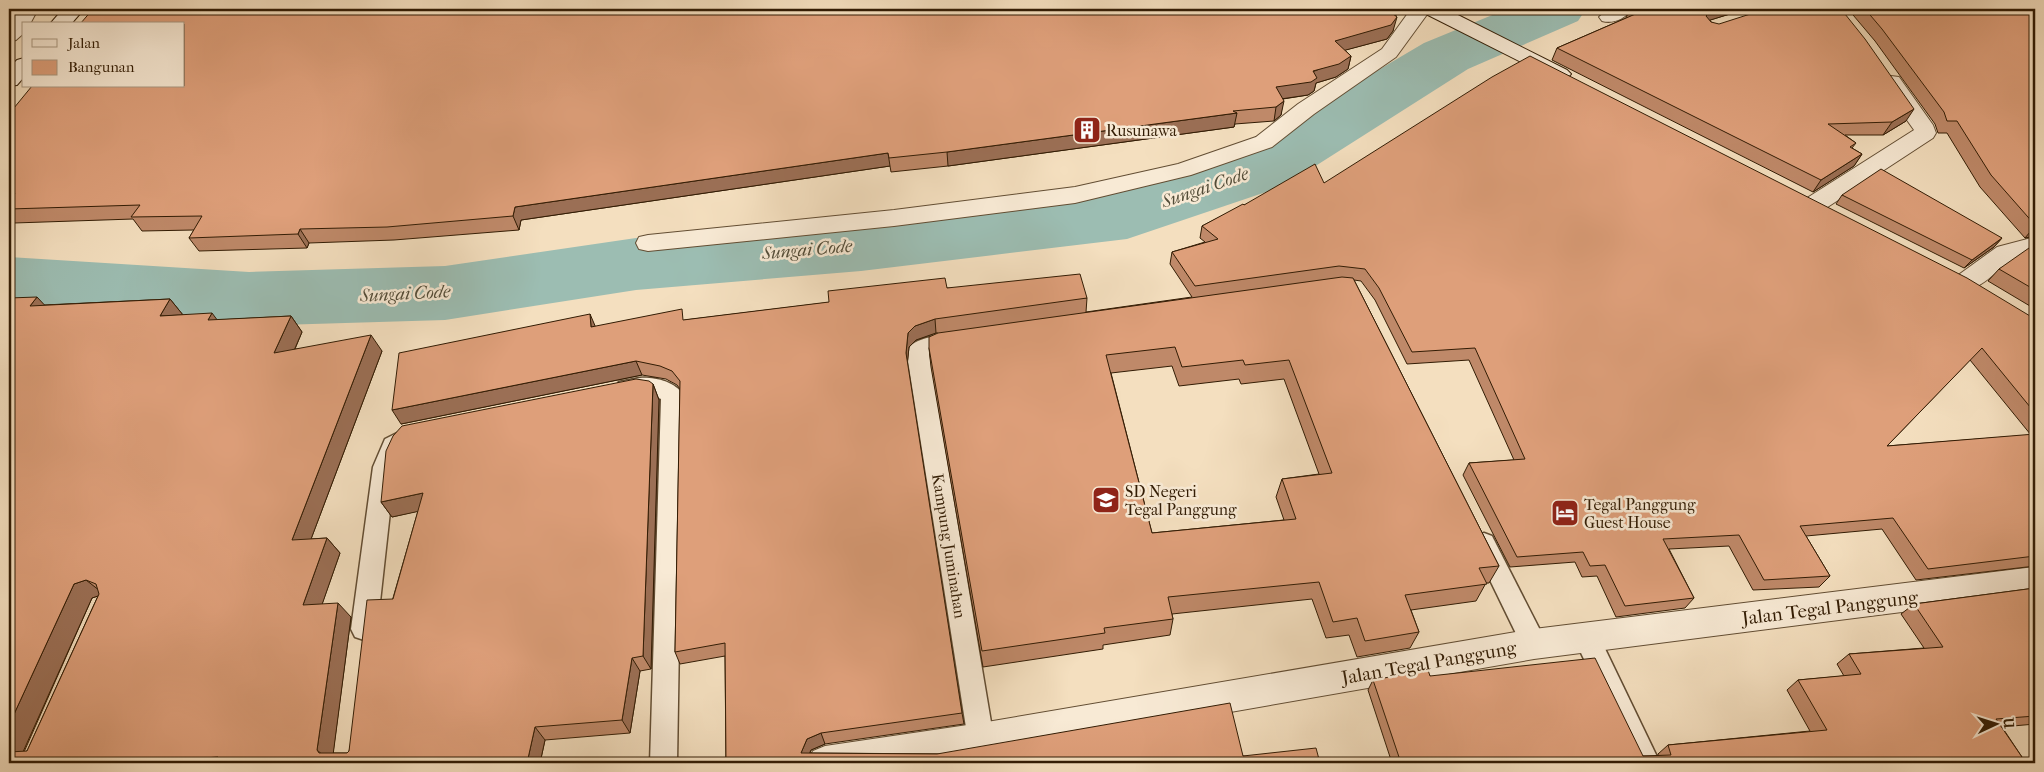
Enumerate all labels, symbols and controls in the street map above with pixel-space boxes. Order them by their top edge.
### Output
legend [22,22,185,88]
text: Jalan [67,34,100,52]
text: Bangunan [68,58,135,76]
building icon: Rusunawa [1072,115,1102,145]
place label: Rusunawa [1106,121,1177,140]
water label: Sungai Code [1158,163,1252,213]
water label: Sungai Code [760,236,854,264]
water label: Sungai Code [358,281,451,307]
street label: Kampung Juminahan [928,472,970,621]
place label: SD Negeri Tegal Panggung [1125,482,1237,519]
school or university icon: SD Negeri Tegal Panggung [1091,485,1121,515]
place label: Tegal Panggung Guest House [1584,495,1696,532]
hotel icon: Tegal Panggung Guest House [1550,498,1580,528]
street label: Jalan Tegal Panggung [1739,586,1920,630]
street label: Jalan Tegal Panggung [1338,637,1519,690]
north arrow [1972,700,2022,750]
text: U [2000,716,2017,729]

